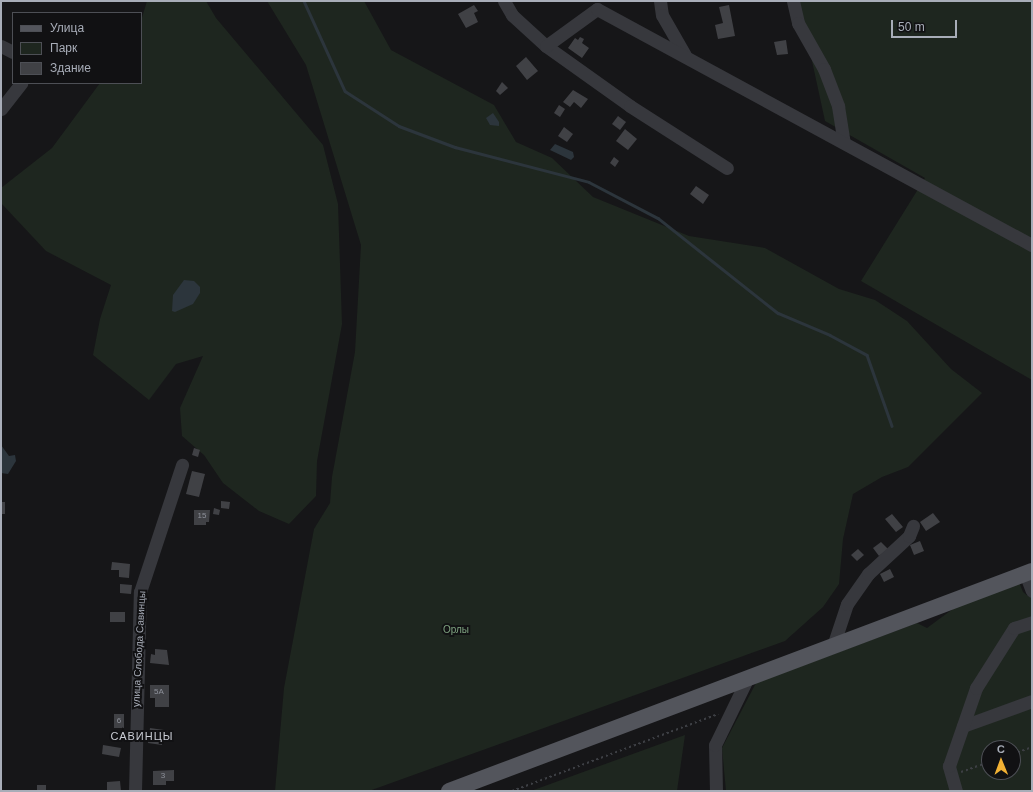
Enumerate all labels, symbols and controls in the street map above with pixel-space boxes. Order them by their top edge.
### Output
legend [12,12,142,84]
scale bar [893,12,959,38]
text: 50 m [898,20,925,34]
text: Улица [50,21,84,35]
text: Парк [50,41,77,55]
text: Здание [50,61,91,75]
house number: 15 [198,511,206,521]
street label: улица Слобода Савинцы [130,591,148,707]
park label: Орлы [443,624,469,636]
house number: 5А [154,687,164,697]
house number: 6 [117,716,121,726]
district label: САВИНЦЫ [110,729,174,743]
north arrow [981,740,1021,780]
text: С [997,743,1005,755]
house number: 3 [161,771,165,781]

